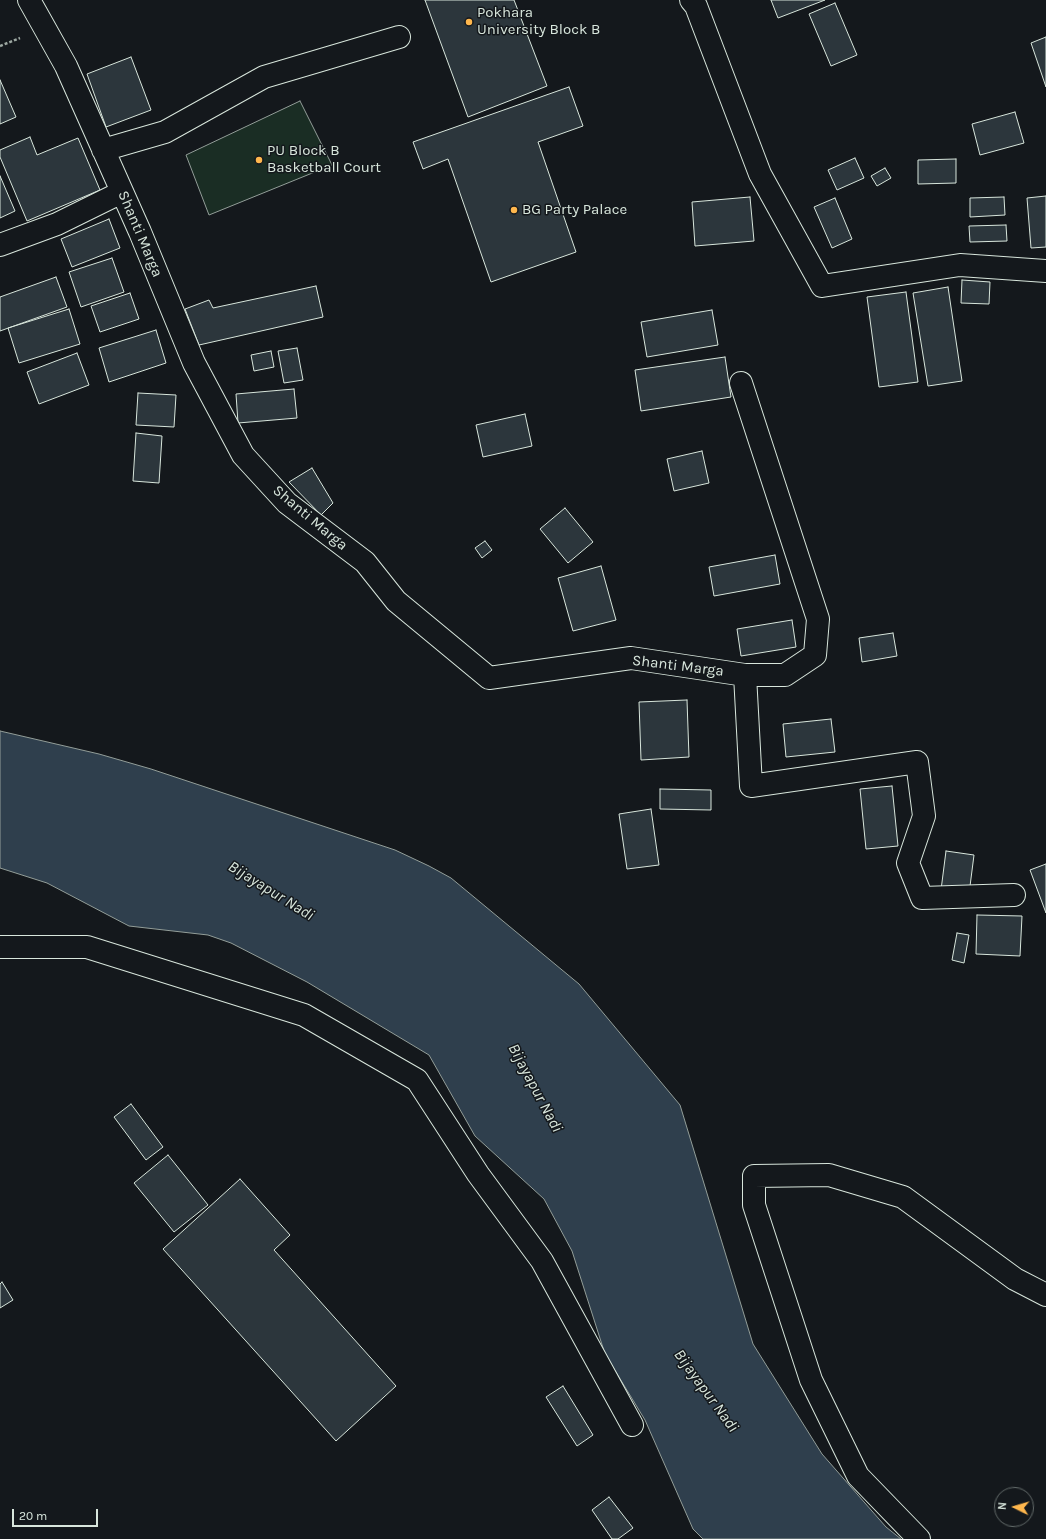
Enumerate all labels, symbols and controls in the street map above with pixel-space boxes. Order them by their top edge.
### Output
place label: Pokhara University Block B [477,4,600,39]
marker: Pokhara University Block B [464,17,474,27]
place label: PU Block B Basketball Court [267,142,381,177]
marker: PU Block B Basketball Court [254,155,264,165]
street label: Shanti Marga [114,188,166,280]
place label: BG Party Palace [522,201,627,219]
marker: BG Party Palace [509,205,519,215]
street label: Shanti Marga [269,482,351,554]
street label: Shanti Marga [631,651,725,681]
water label: Bijayapur Nadi [224,857,318,925]
water label: Bijayapur Nadi [504,1040,566,1136]
water label: Bijayapur Nadi [669,1346,743,1436]
north arrow [994,1487,1034,1527]
scale bar [14,1501,100,1527]
text: N [996,1502,1009,1511]
text: 20 m [19,1509,47,1523]

